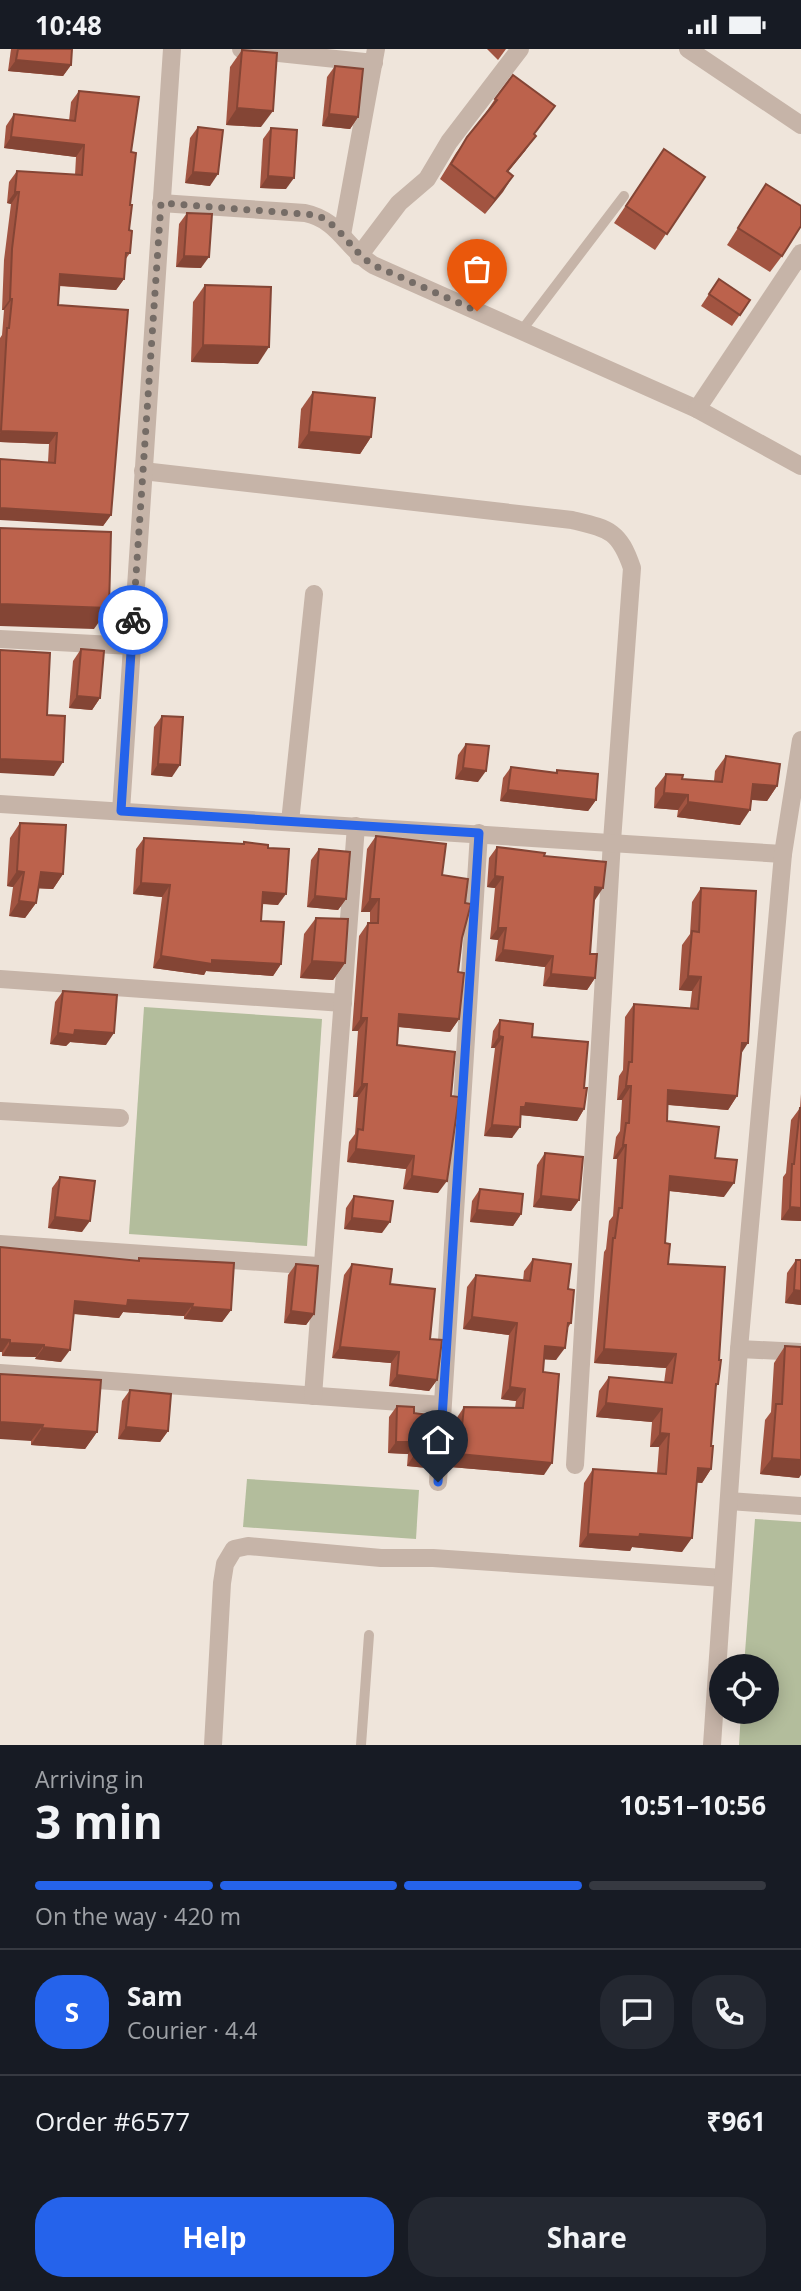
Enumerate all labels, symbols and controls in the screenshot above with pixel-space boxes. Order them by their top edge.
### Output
text: 10:48 [35,7,102,43]
pin [447,239,507,311]
icon: bag [458,250,496,288]
courier [98,585,168,655]
icon: bike [114,601,152,639]
pin [408,1410,468,1482]
icon: home [419,1421,457,1459]
map controls [709,1654,779,1724]
button: locate [709,1654,779,1724]
text: Arriving in [35,1763,144,1795]
text: 10:51–10:56 [619,1787,766,1823]
text: 3 min [35,1790,163,1852]
text: On the way · 420 m [35,1900,241,1932]
button: chat [600,1975,674,2049]
button: phone [692,1975,766,2049]
text: Sam [127,1978,183,2014]
text: S [65,1994,79,2030]
text: Courier · 4.4 [127,2014,257,2046]
text: Order #6577 [35,2103,190,2139]
text: ₹961 [707,2103,766,2139]
button: Help [35,2197,394,2277]
button: Share [408,2197,766,2277]

